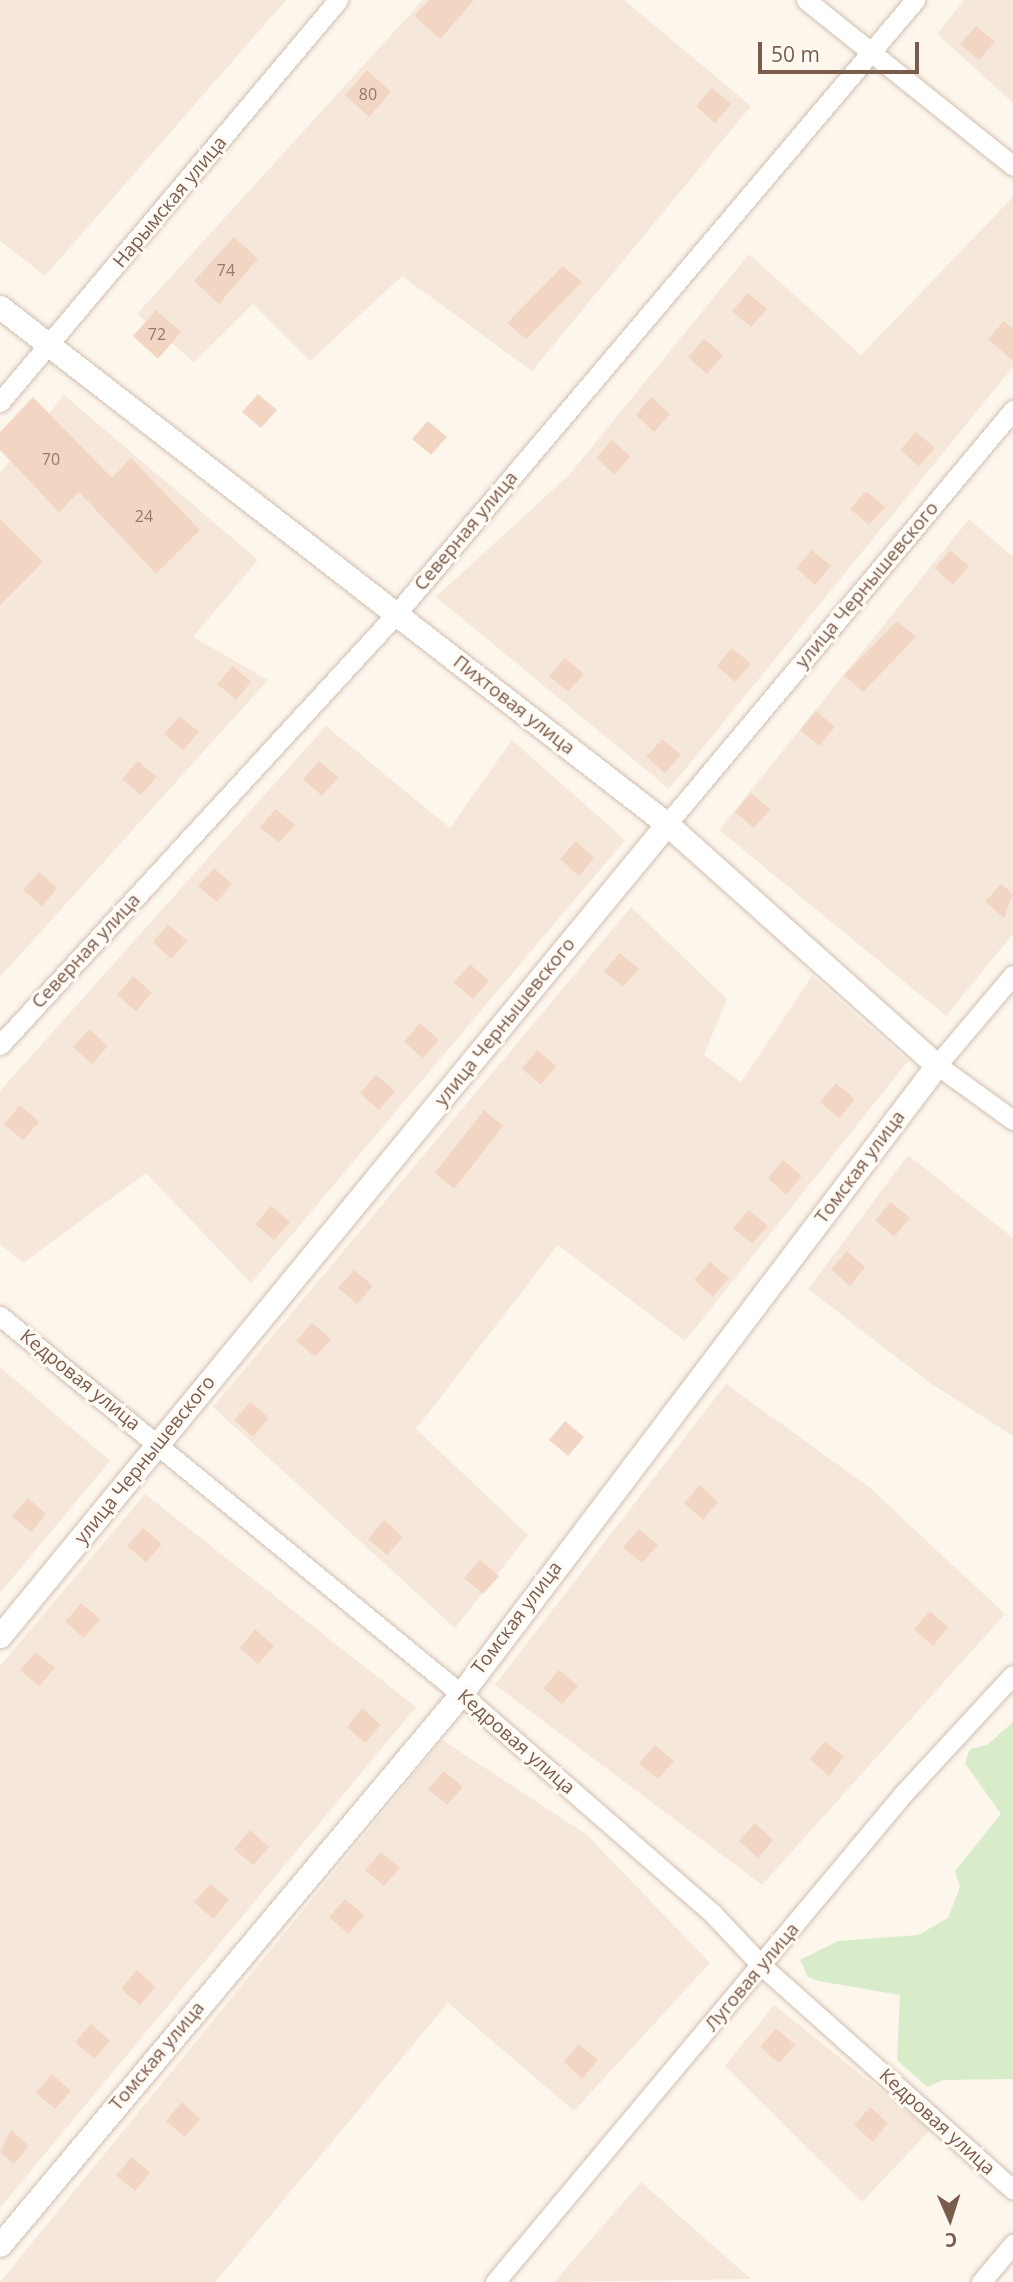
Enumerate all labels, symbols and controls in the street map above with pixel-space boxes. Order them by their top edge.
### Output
scale bar [761,28,922,72]
text: 50 m [771,40,820,68]
house number: 80 [359,84,377,104]
street label: Нарымская улица [108,132,232,272]
house number: 74 [217,260,235,280]
house number: 72 [148,324,166,344]
house number: 70 [42,449,60,469]
street label: Северная улица [409,467,523,595]
street label: улица Чернышевского [791,497,943,673]
house number: 24 [135,506,153,526]
street label: Пихтовая улица [449,650,579,760]
street label: Северная улица [27,889,145,1013]
street label: улица Чернышевского [430,933,580,1111]
street label: Томская улица [810,1106,910,1228]
street label: Кедровая улица [15,1325,145,1435]
street label: улица Чернышевского [70,1371,220,1549]
street label: Томская улица [467,1557,567,1679]
street label: Кедровая улица [453,1685,579,1799]
street label: Луговая улица [700,1918,804,2036]
street label: Томская улица [105,1997,209,2115]
street label: Кедровая улица [874,2064,1000,2180]
north arrow [915,2184,985,2254]
text: С [944,2227,958,2253]

